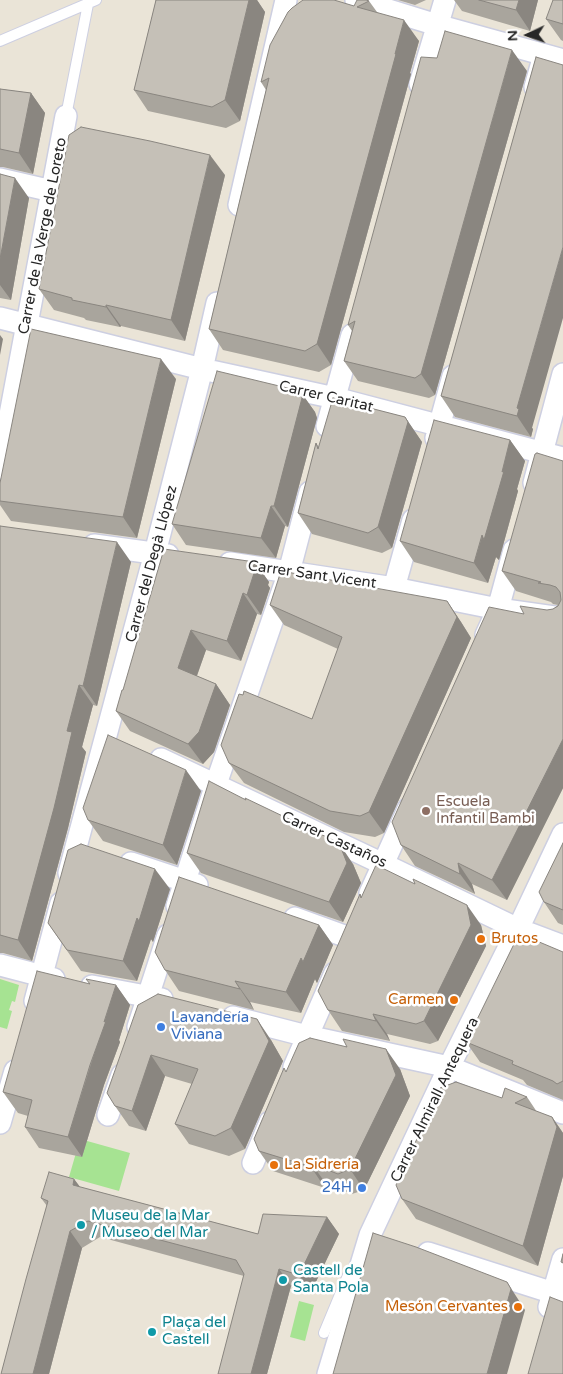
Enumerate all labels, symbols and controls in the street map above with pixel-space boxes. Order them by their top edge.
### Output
north arrow [503,10,553,60]
text: N [504,30,521,42]
street label: Carrer de la Verge de Loreto [15,136,71,336]
street label: Carrer Caritat [277,377,375,417]
street label: Carrer del Degà Llópez [122,483,182,645]
street label: Carrer Sant Vicent [247,557,377,593]
place label: Escuela Infantil Bambi [436,793,535,828]
marker: Escuela Infantil Bambi [420,805,432,817]
street label: Carrer Castaños [279,808,389,872]
place label: Brutos [491,930,538,948]
marker: Brutos [475,933,487,945]
place label: Carmen [388,991,444,1009]
marker: Carmen [448,994,460,1006]
place label: Lavandería Viviana [171,1009,249,1044]
street label: Carrer Almirall Antequera [387,1014,483,1186]
marker: Lavandería Viviana [155,1021,167,1033]
place label: La Sidrería [284,1156,359,1174]
marker: La Sidrería [268,1159,280,1171]
place label: 24H [322,1179,352,1197]
marker: 24H [356,1182,368,1194]
place label: Museu de la Mar / Museo del Mar [91,1207,210,1242]
marker: Museu de la Mar / Museo del Mar [75,1219,87,1231]
place label: Castell de Santa Pola [293,1262,369,1297]
marker: Castell de Santa Pola [277,1274,289,1286]
place label: Mesón Cervantes [385,1298,508,1316]
marker: Mesón Cervantes [512,1301,524,1313]
place label: Plaça del Castell [162,1314,226,1349]
marker: Plaça del Castell [146,1326,158,1338]

